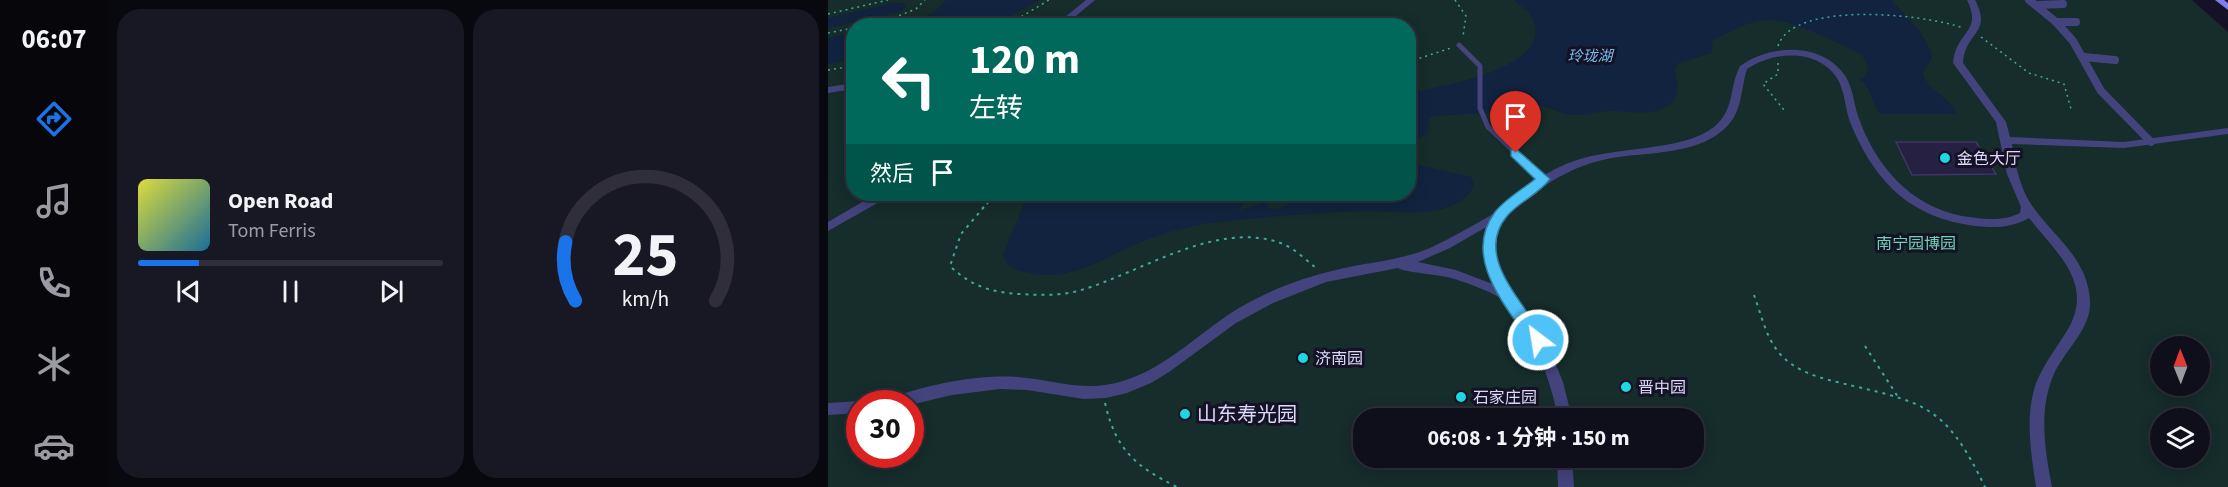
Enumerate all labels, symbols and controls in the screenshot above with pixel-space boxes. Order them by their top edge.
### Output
text: 06:07 [21,20,87,59]
text: 120 m [969,30,1080,90]
icon: left [870,42,948,120]
water label: 玲珑湖 [1567,46,1614,67]
text: 左转 [969,89,1023,128]
pin [1490,91,1541,153]
icon: directions [33,98,75,140]
icon: arrive [1499,100,1532,133]
place label: 金色大厅 [1957,148,2021,170]
marker: 金色大厅 [1938,151,1952,165]
icon: arrive [926,156,959,189]
text: 然后 [870,158,914,190]
icon: music [33,180,75,222]
text: Open Road [228,185,333,217]
text: 25 [613,211,679,300]
text: Tom Ferris [228,217,316,245]
park label: 南宁园博园 [1876,233,1956,255]
icon: phone [33,262,75,304]
icon: previous [172,275,205,308]
icon: pause [274,275,307,308]
icon: next [375,275,408,308]
text: km/h [622,284,670,315]
position arrow [1506,308,1570,372]
north arrow [2150,336,2210,396]
map controls [2150,336,2210,468]
icon: climate [33,343,75,385]
place label: 济南园 [1315,348,1363,370]
marker: 济南园 [1296,351,1310,365]
place label: 晋中园 [1638,377,1686,399]
marker: 晋中园 [1619,380,1633,394]
place label: 石家庄园 [1473,387,1537,409]
speed limit sign: 30 [846,390,924,468]
marker: 石家庄园 [1454,390,1468,404]
place label: 山东寿光园 [1197,401,1297,429]
marker: 山东寿光园 [1178,407,1192,421]
button: layers [2150,408,2210,468]
text: 06:08 · 1 分钟 · 150 m [1428,422,1629,454]
icon: car [33,425,75,467]

